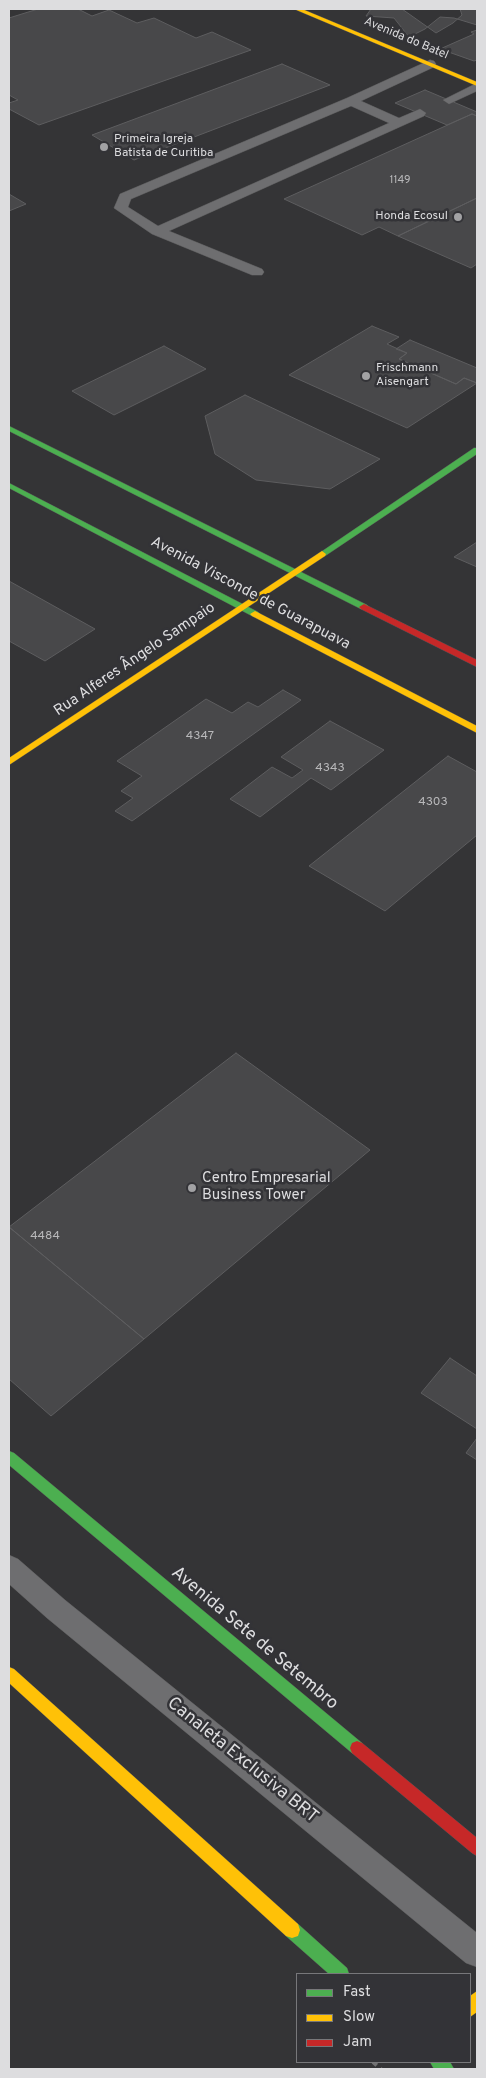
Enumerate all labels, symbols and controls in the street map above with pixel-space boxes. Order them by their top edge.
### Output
street label: Avenida do Batel [362,15,450,63]
place label: Primeira Igreja Batista de Curitiba [114,133,213,161]
marker: Primeira Igreja Batista de Curitiba [98,141,110,153]
house number: 1149 [389,174,411,188]
place label: Honda Ecosul [375,210,448,224]
marker: Honda Ecosul [452,211,464,223]
place label: Frischmann Aisengart [376,362,438,390]
marker: Frischmann Aisengart [360,370,372,382]
street label: Avenida Visconde de Guarapuava [147,534,353,654]
street label: Rua Alferes Ângelo Sampaio [51,599,219,721]
house number: 4347 [186,730,214,744]
house number: 4343 [315,762,345,776]
house number: 4303 [418,796,448,810]
place label: Centro Empresarial Business Tower [202,1170,331,1205]
marker: Centro Empresarial Business Tower [186,1182,198,1194]
house number: 4484 [30,1230,60,1244]
street label: Avenida Sete de Setembro [166,1563,342,1715]
street label: Canaleta Exclusiva BRT [162,1693,322,1829]
legend [296,1973,471,2063]
text: Fast [343,1983,371,2002]
text: Slow [343,2008,375,2027]
text: Jam [343,2033,372,2052]

